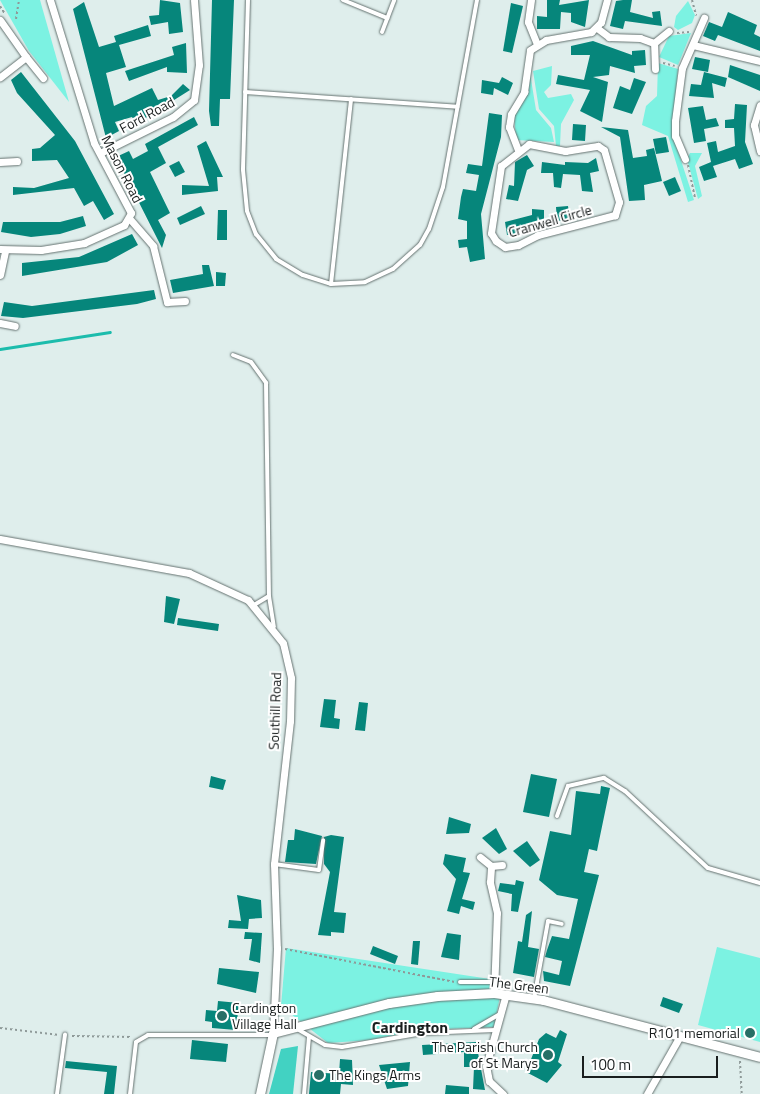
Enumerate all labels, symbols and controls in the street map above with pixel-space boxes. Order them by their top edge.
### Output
street label: Ford Road [117,94,177,136]
street label: Mason Road [98,132,146,206]
street label: Cranwell Circle [506,201,594,241]
street label: Southill Road [265,672,285,750]
street label: The Green [488,973,550,997]
place label: Cardington Village Hall [232,1000,297,1032]
marker: Cardington Village Hall [216,1010,228,1022]
district label: Cardington [372,1017,448,1037]
place label: R101 memorial [649,1025,740,1041]
marker: R101 memorial [744,1027,756,1039]
place label: The Parish Church of St Marys [432,1039,538,1072]
scale bar [585,1046,721,1078]
marker: The Parish Church of St Marys [542,1049,554,1061]
text: 100 m [590,1053,631,1076]
place label: The Kings Arms [329,1067,421,1083]
marker: The Kings Arms [313,1069,325,1081]

